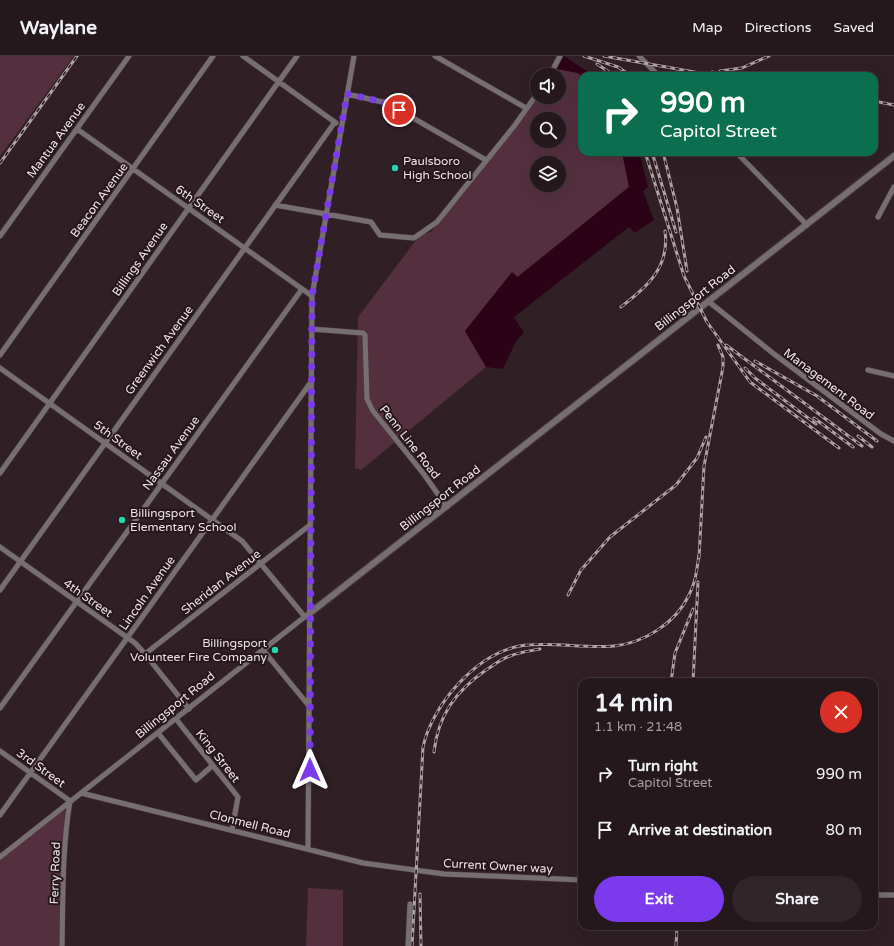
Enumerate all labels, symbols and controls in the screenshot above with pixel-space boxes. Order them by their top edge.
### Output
text: Waylane [20,17,97,39]
text: Map [692,19,723,36]
text: Directions [745,19,812,36]
text: Saved [834,19,874,36]
map controls [530,68,566,192]
button: sound [530,68,566,104]
text: 990 m [660,86,746,120]
icon: right [594,88,646,140]
pin [382,93,416,127]
street label: Mantua Avenue [24,99,88,181]
icon: arrive [388,99,410,121]
button: search [530,112,566,148]
text: Capitol Street [660,120,777,142]
place label: Paulsboro High School [403,154,472,182]
button: layers [530,156,566,192]
street label: Beacon Avenue [67,160,131,240]
marker: Paulsboro High School [390,163,400,173]
street label: 6th Street [173,182,228,226]
street label: Billings Avenue [109,219,171,299]
street label: Billingsport Road [652,262,738,334]
street label: Greenwich Avenue [122,303,196,397]
street label: Management Road [781,345,877,423]
street label: Penn Line Road [377,402,443,482]
street label: Nassau Avenue [139,413,203,493]
street label: 5th Street [91,418,145,463]
street label: Billingsport Road [397,462,483,534]
place label: Billingsport Elementary School [130,506,237,534]
marker: Billingsport Elementary School [117,515,127,525]
street label: Sheridan Avenue [179,547,264,617]
street label: Lincoln Avenue [116,553,178,633]
street label: 4th Street [61,576,116,620]
place label: Billingsport Volunteer Fire Company [130,636,268,664]
marker: Billingsport Volunteer Fire Company [270,645,280,655]
street label: Billingsport Road [132,669,218,741]
text: 14 min [594,689,673,718]
button: close [820,691,862,733]
text: 1.1 km · 21:48 [594,719,682,735]
street label: King Street [193,727,243,786]
street label: 3rd Street [14,746,68,791]
position arrow [289,749,331,791]
text: Turn right [628,757,698,775]
icon: right [594,763,616,785]
text: 990 m [816,765,862,783]
text: Capitol Street [628,775,712,791]
street label: Clonmell Road [208,807,292,841]
icon: arrive [594,819,616,841]
text: Arrive at destination [628,821,772,839]
text: 80 m [825,821,862,839]
street label: Ferry Road [47,842,63,904]
street label: Current Owner way [443,856,554,876]
button: Exit [594,876,724,922]
button: Share [732,876,862,922]

